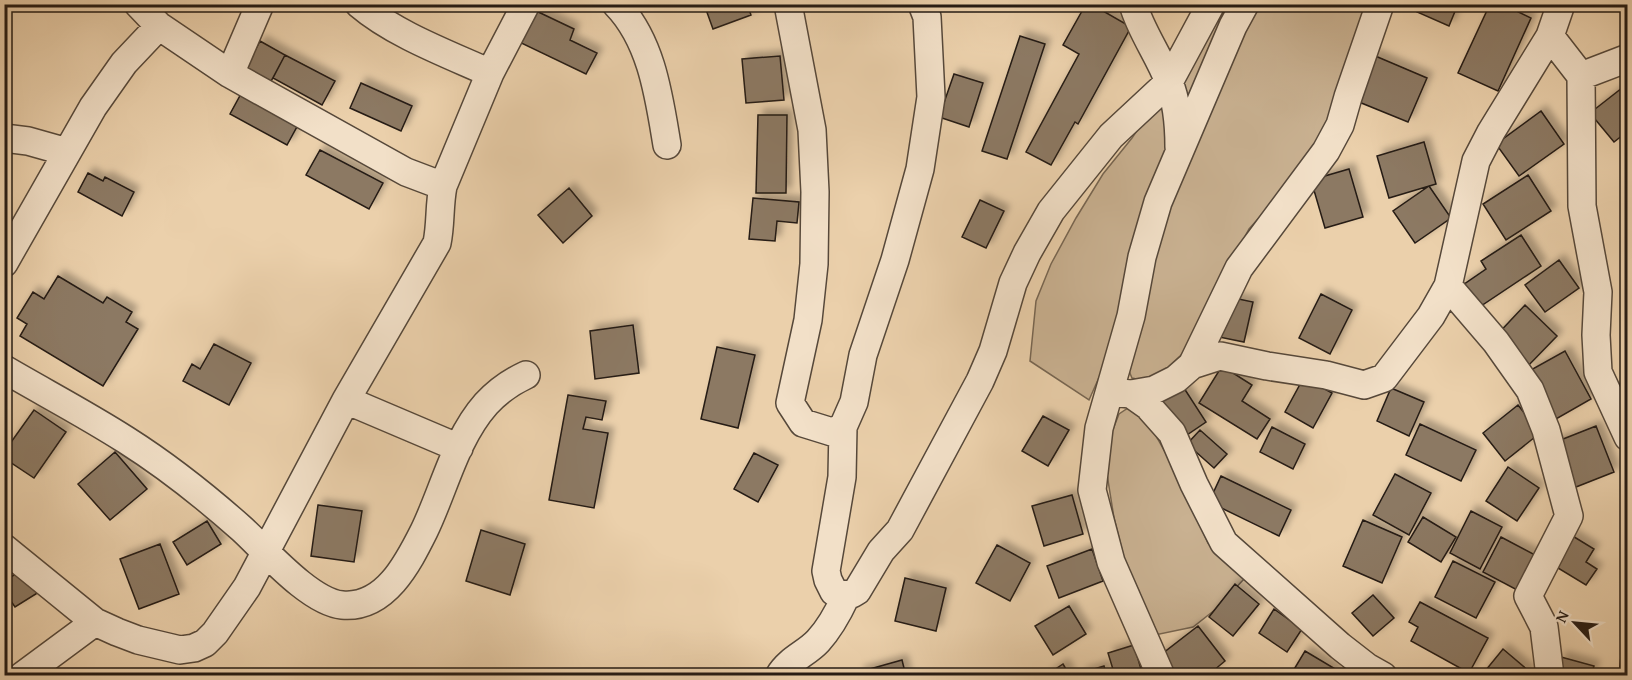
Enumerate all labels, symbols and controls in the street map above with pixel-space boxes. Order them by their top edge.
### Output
north arrow [1545,593,1605,653]
text: N [1548,606,1575,626]

